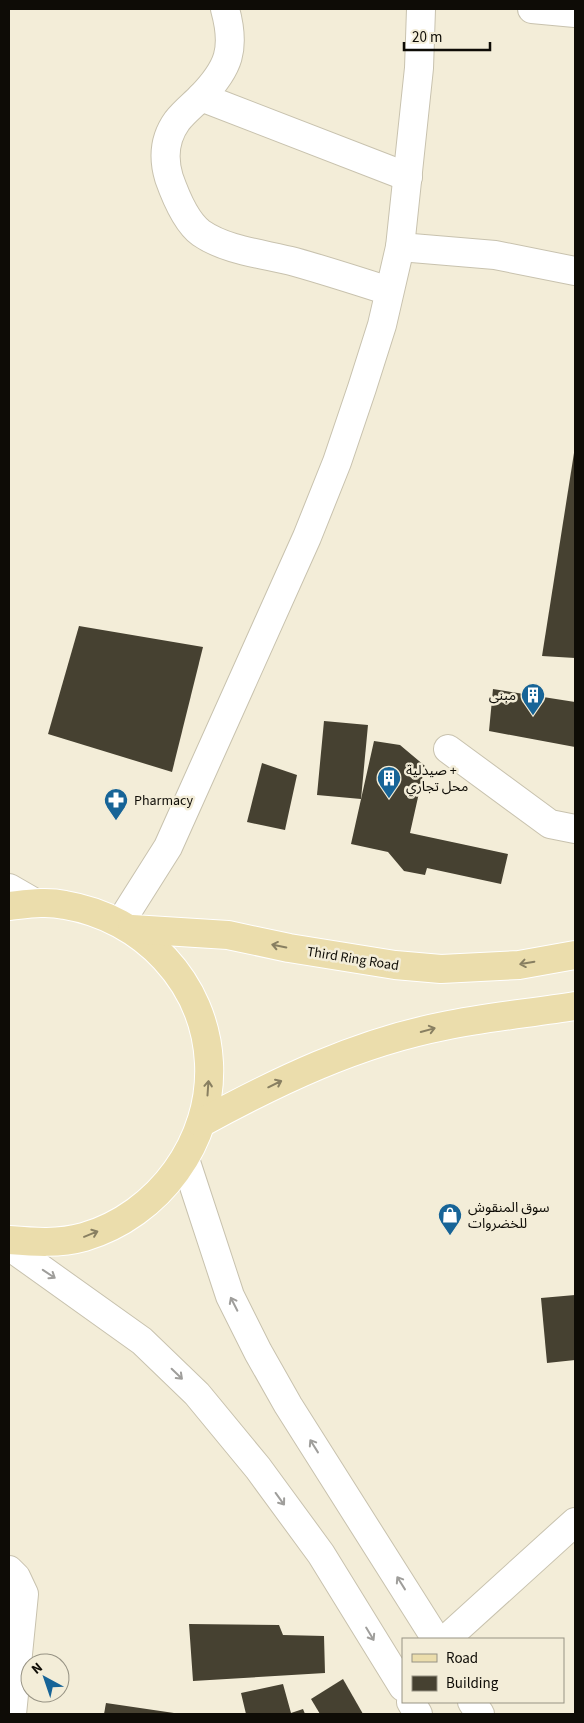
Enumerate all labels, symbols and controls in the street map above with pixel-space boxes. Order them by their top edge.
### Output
scale bar [404,20,490,52]
text: 20 m [412,27,442,48]
building icon: مبنى [520,682,546,716]
place label: مبنى [489,686,516,706]
place label: صيدلية + محل تجاري [406,761,468,797]
building icon: صيدلية + محل تجاري [376,765,402,799]
pharmacy icon: Pharmacy [103,787,129,821]
place label: Pharmacy [134,791,194,811]
one-way arrow [272,941,288,950]
street label: Third Ring Road [305,942,400,976]
one-way arrow [520,959,536,969]
one-way arrow [419,1025,435,1034]
one-way arrow [267,1079,282,1088]
one-way arrow [203,1081,212,1097]
place label: سوق المنقوش للخضروات [468,1198,550,1234]
shop icon: سوق المنقوش للخضروات [437,1202,463,1236]
one-way arrow [83,1228,98,1238]
one-way arrow [42,1269,56,1279]
one-way arrow [229,1297,238,1312]
one-way arrow [170,1368,183,1380]
one-way arrow [308,1439,319,1453]
one-way arrow [275,1492,286,1505]
one-way arrow [395,1577,405,1591]
one-way arrow [365,1627,375,1641]
legend [402,1638,564,1703]
text: Road [446,1648,478,1669]
north arrow [20,1653,70,1703]
text: N [27,1658,47,1679]
text: Building [446,1673,499,1694]

